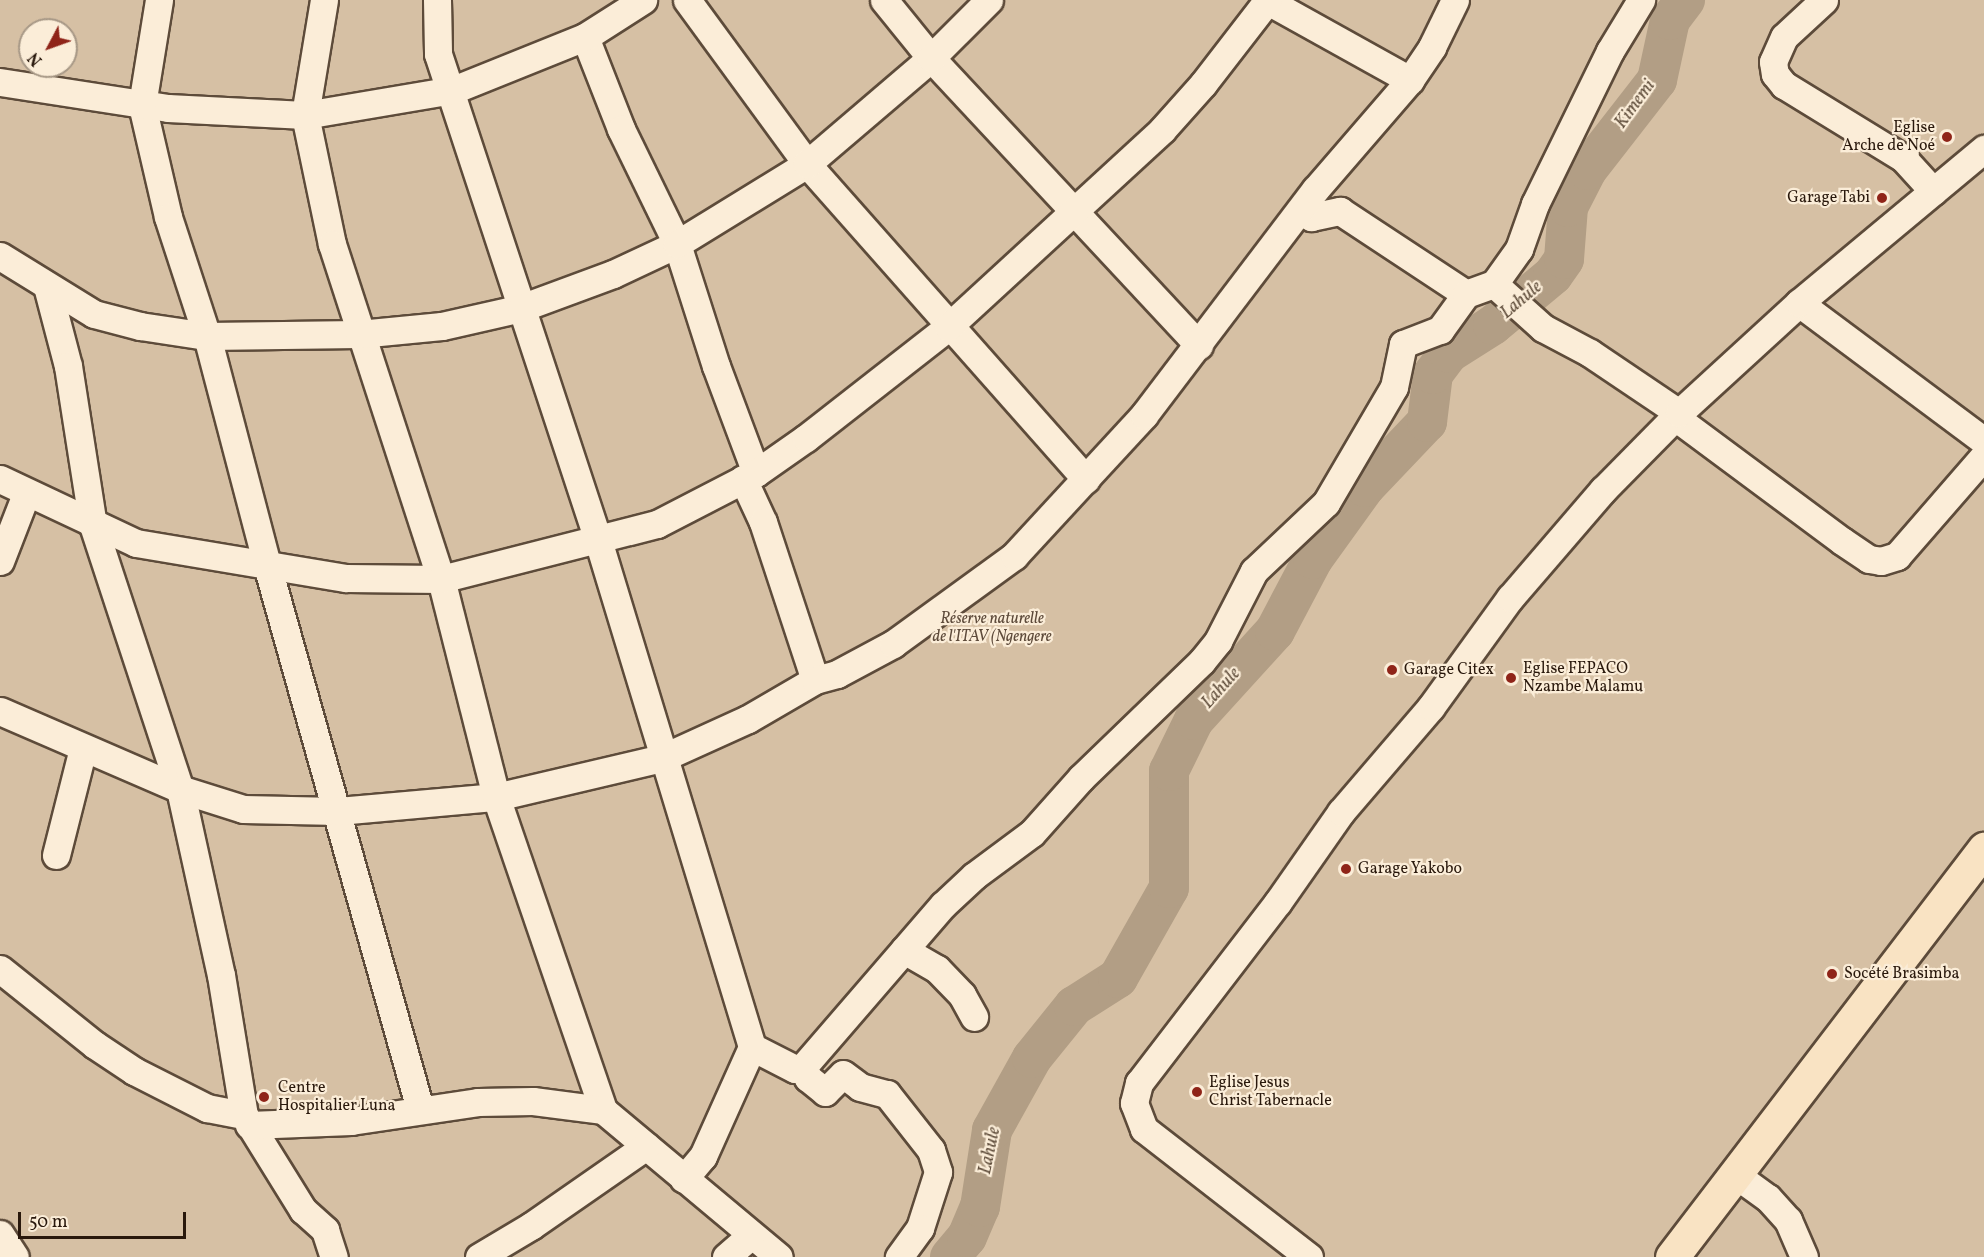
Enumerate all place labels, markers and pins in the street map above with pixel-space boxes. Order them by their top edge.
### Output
place label: Eglise Arche de Noé [1842,118,1935,156]
marker: Eglise Arche de Noé [1940,130,1954,144]
place label: Garage Tabi [1787,188,1870,208]
marker: Garage Tabi [1875,191,1889,205]
place label: Eglise FEPACO Nzambe Malamu [1523,659,1643,697]
place label: Garage Citex [1404,660,1494,680]
marker: Garage Citex [1385,663,1399,677]
marker: Eglise FEPACO Nzambe Malamu [1504,671,1518,685]
place label: Garage Yakobo [1358,859,1462,879]
marker: Garage Yakobo [1339,862,1353,876]
place label: Socété Brasimba [1844,964,1960,984]
marker: Socété Brasimba [1825,967,1839,981]
place label: Eglise Jesus Christ Tabernacle [1209,1073,1332,1111]
place label: Centre Hospitalier Luna [278,1078,396,1116]
marker: Eglise Jesus Christ Tabernacle [1190,1085,1204,1099]
marker: Centre Hospitalier Luna [255,1088,273,1106]

